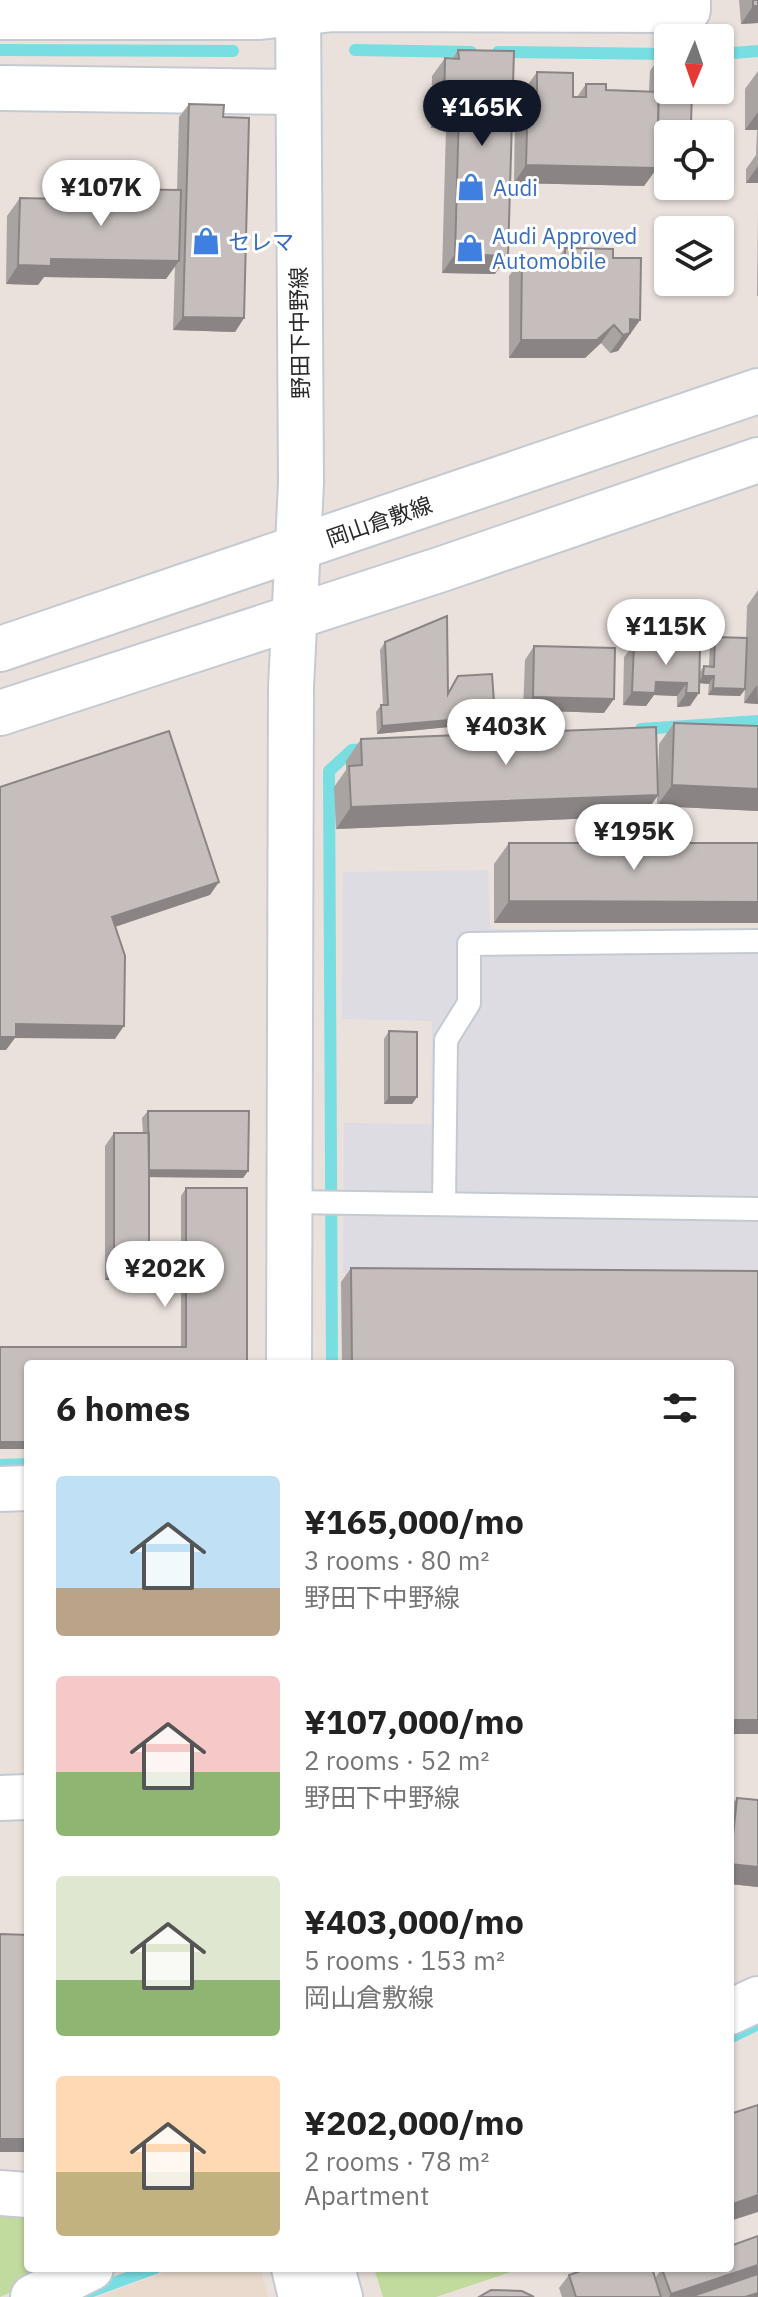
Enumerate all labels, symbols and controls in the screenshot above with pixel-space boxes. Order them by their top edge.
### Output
north arrow [654,24,734,104]
map controls [654,24,734,296]
pin: ¥165K [426,80,538,148]
text: ¥165K [441,89,523,123]
button: locate [654,120,734,200]
pin: ¥107K [45,160,157,228]
text: ¥107K [60,169,142,203]
shop icon: Audi [456,172,486,202]
place label: Audi [493,173,538,202]
button: layers [654,216,734,296]
place label: Audi Approved Automobile [492,221,637,275]
shop icon: セレマ [191,226,221,256]
place label: セレマ [228,227,294,256]
shop icon: Audi Approved Automobile [455,233,485,263]
street label: 野田下中野線 [283,267,315,399]
street label: 岡山倉敷線 [322,489,436,553]
pin: ¥115K [610,599,722,667]
text: ¥115K [625,608,707,642]
pin: ¥403K [450,699,562,767]
text: ¥403K [465,708,547,742]
pin: ¥195K [578,804,690,872]
text: ¥195K [593,813,675,847]
pin: ¥202K [109,1241,221,1309]
text: ¥202K [124,1250,206,1284]
text: 6 homes [56,1386,191,1430]
icon: filters [658,1386,702,1430]
text: ¥165,000/mo [304,1499,524,1543]
icon: home [120,1508,216,1604]
text: 3 rooms · 80 m² [304,1543,489,1577]
text: 野田下中野線 [304,1580,460,1614]
text: ¥107,000/mo [304,1699,524,1743]
icon: home [120,1708,216,1804]
text: 2 rooms · 52 m² [304,1743,489,1777]
text: 野田下中野線 [304,1780,460,1814]
text: ¥403,000/mo [304,1899,524,1943]
icon: home [120,1908,216,2004]
text: 5 rooms · 153 m² [304,1943,505,1977]
text: 岡山倉敷線 [304,1980,434,2014]
text: ¥202,000/mo [304,2100,524,2144]
icon: home [120,2108,216,2204]
text: 2 rooms · 78 m² [304,2144,489,2178]
text: Apartment [304,2178,429,2212]

